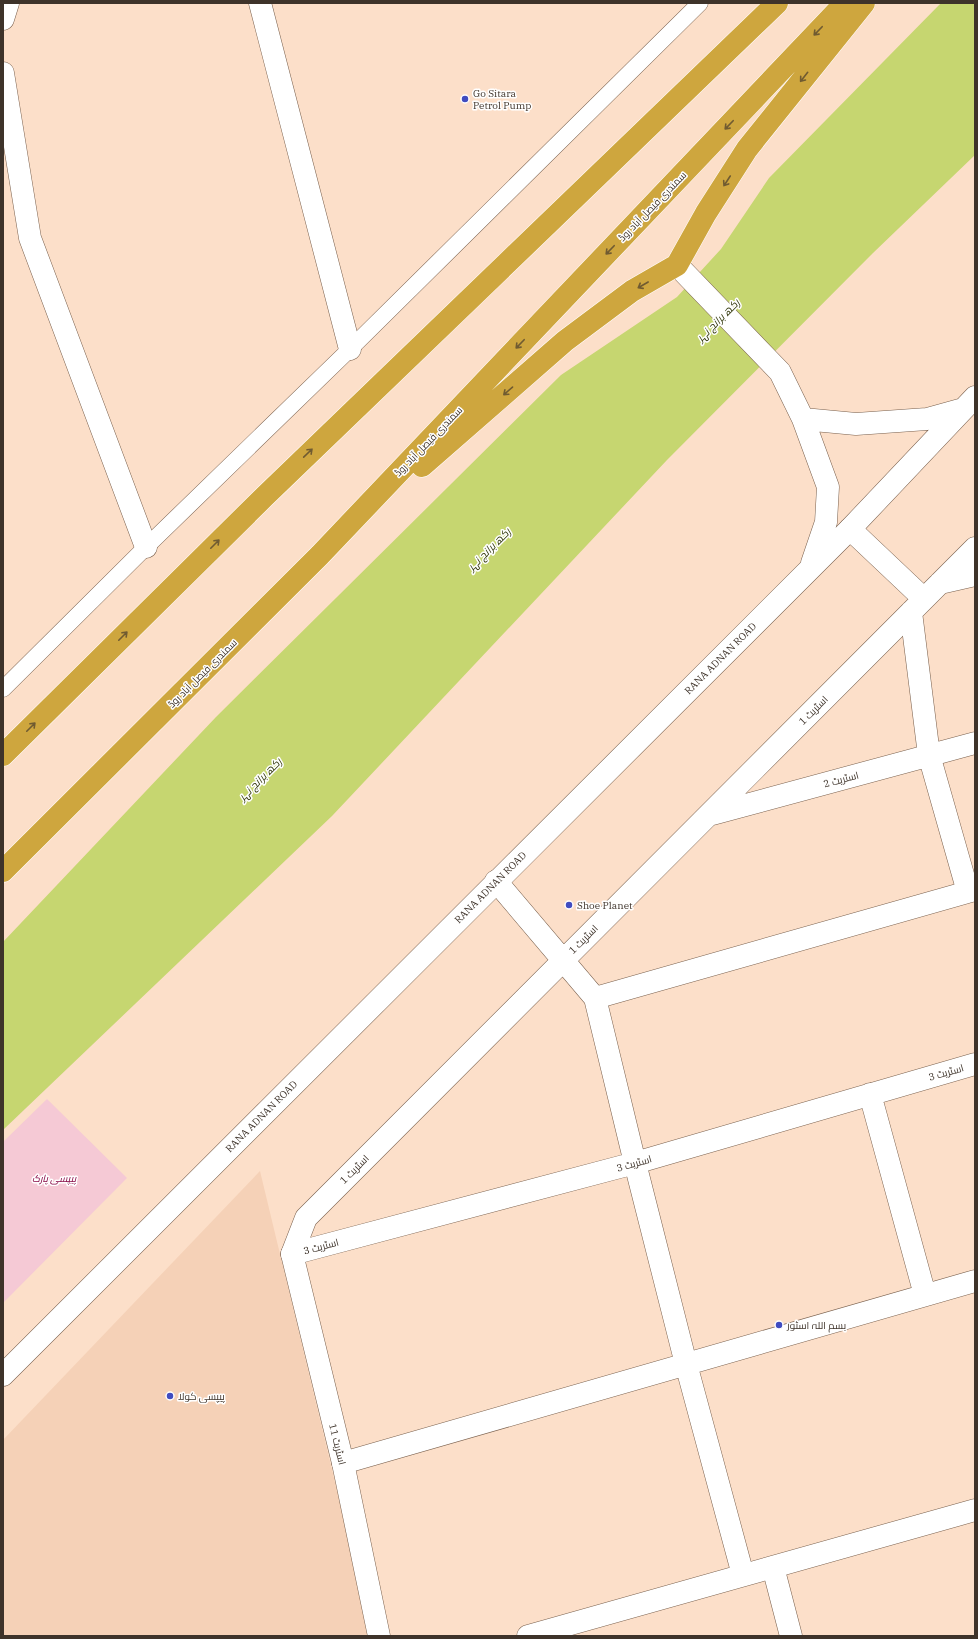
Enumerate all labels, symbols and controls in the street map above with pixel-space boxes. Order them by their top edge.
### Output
one-way arrow [814,26,823,36]
one-way arrow [800,72,809,83]
place label: Go Sitara Petrol Pump [473,87,531,112]
marker: Go Sitara Petrol Pump [460,94,470,104]
one-way arrow [724,120,734,130]
street label: سمندری فیصل آباد روڈ [616,169,689,244]
one-way arrow [722,175,730,187]
one-way arrow [605,245,615,255]
one-way arrow [637,281,649,289]
water label: رکھ برانچ نہر [692,295,744,347]
one-way arrow [516,339,525,349]
one-way arrow [503,386,513,396]
street label: سمندری فیصل آباد روڈ [392,404,465,479]
one-way arrow [303,449,313,458]
water label: رکھ برانچ نہر [463,524,515,576]
one-way arrow [210,539,220,549]
street label: RANA ADNAN ROAD [682,620,759,697]
one-way arrow [118,631,128,641]
street label: سمندری فیصل آباد روڈ [165,636,240,711]
street label: اسٹریٹ 1 [796,693,831,728]
one-way arrow [26,722,36,732]
water label: رکھ برانچ نہر [234,754,286,806]
street label: اسٹریٹ 2 [822,769,860,790]
street label: RANA ADNAN ROAD [452,849,529,926]
place label: Shoe Planet [577,899,633,912]
marker: Shoe Planet [564,900,574,910]
street label: اسٹریٹ 1 [566,922,601,957]
street label: اسٹریٹ 3 [927,1061,965,1084]
street label: RANA ADNAN ROAD [223,1078,300,1155]
street label: اسٹریٹ 1 [337,1152,372,1187]
street label: اسٹریٹ 3 [615,1152,653,1175]
park label: پیپسی پارک [32,1172,77,1186]
street label: اسٹریٹ 3 [302,1236,340,1257]
place label: بسم اللہ اسٹور [786,1319,846,1333]
marker: بسم اللہ اسٹور [774,1320,784,1330]
place label: پیپسی کولا [178,1390,225,1403]
marker: پیپسی کولا [165,1391,175,1401]
street label: اسٹریٹ 11 [326,1422,349,1466]

